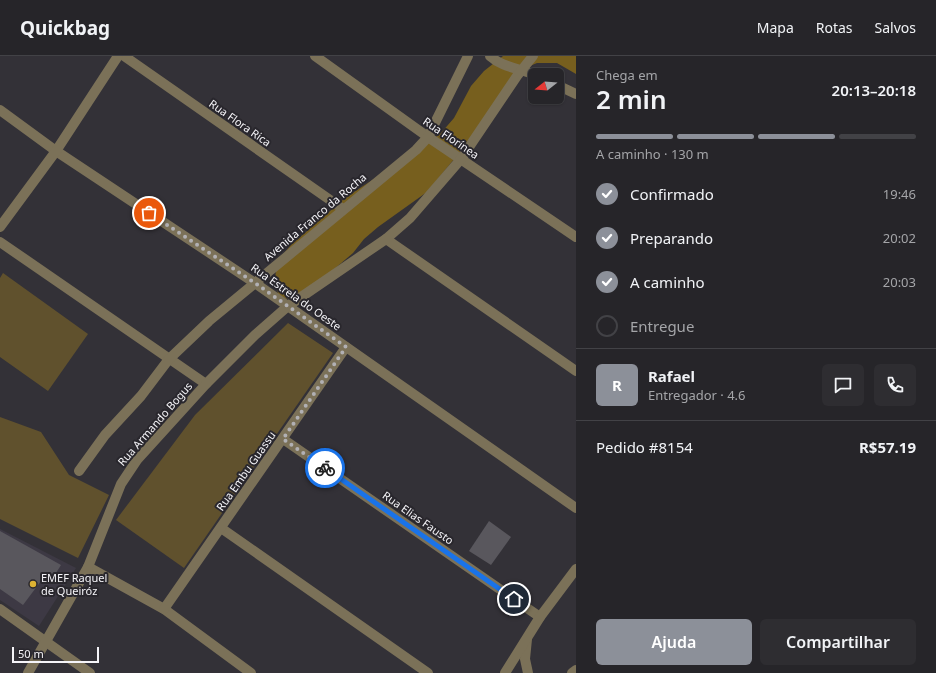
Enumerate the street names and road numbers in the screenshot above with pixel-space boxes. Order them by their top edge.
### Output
street label: Rua Flora Rica [206,96,274,149]
street label: Rua Florínea [420,113,482,162]
street label: Avenida Franco da Rocha [260,169,369,264]
street label: Rua Estrela do Oeste [248,260,344,333]
street label: Rua Armando Bogus [114,379,195,469]
street label: Rua Embu Guassu [213,428,279,513]
street label: Rua Elias Fausto [380,488,457,548]

